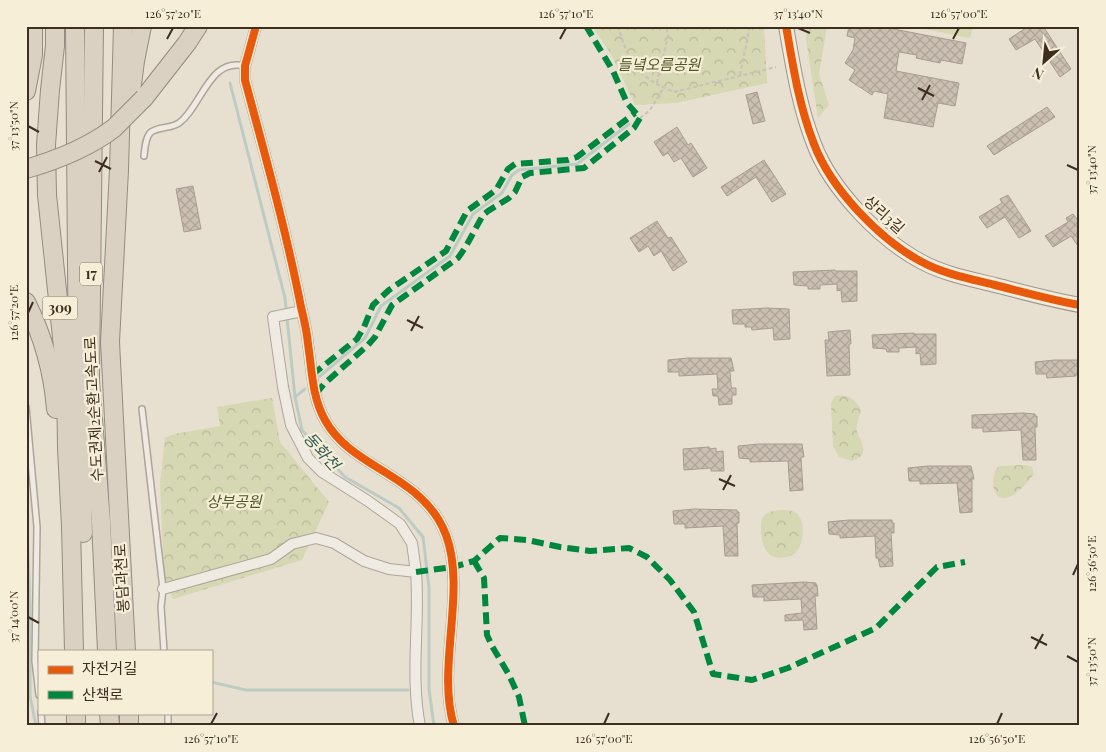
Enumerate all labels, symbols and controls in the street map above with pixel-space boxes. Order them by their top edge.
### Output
text: 126°57'20"E [145,5,201,21]
text: 126°57'10"E [539,5,593,21]
text: 37°13'40"N [773,5,824,21]
text: 126°57'00"E [930,5,988,21]
north arrow [1018,38,1068,88]
park label: 들녘오름공원 [618,54,702,74]
text: N [1029,63,1047,85]
text: 37°13'50"N [5,100,21,151]
text: 37°13'40"N [1083,144,1099,195]
street label: 상리3길 [860,191,909,238]
road number: 17 [80,262,102,286]
text: 126°57'20"E [5,285,21,341]
road number: 309 [42,296,78,320]
street label: 수도권제2순환고속도로 [79,336,107,482]
water label: 동화천 [300,427,346,476]
park label: 상부공원 [206,491,263,511]
text: 126°56'50"E [1083,536,1099,592]
street label: 봉담과천로 [109,543,133,613]
text: 37°14'00"N [5,590,21,643]
text: 37°13'50"N [1083,636,1099,687]
legend [38,650,212,714]
text: 자전거길 [82,658,137,678]
text: 산책로 [82,684,123,704]
text: 126°57'10"E [184,730,238,746]
text: 126°57'00"E [575,730,633,746]
text: 126°56'50"E [969,730,1025,746]

